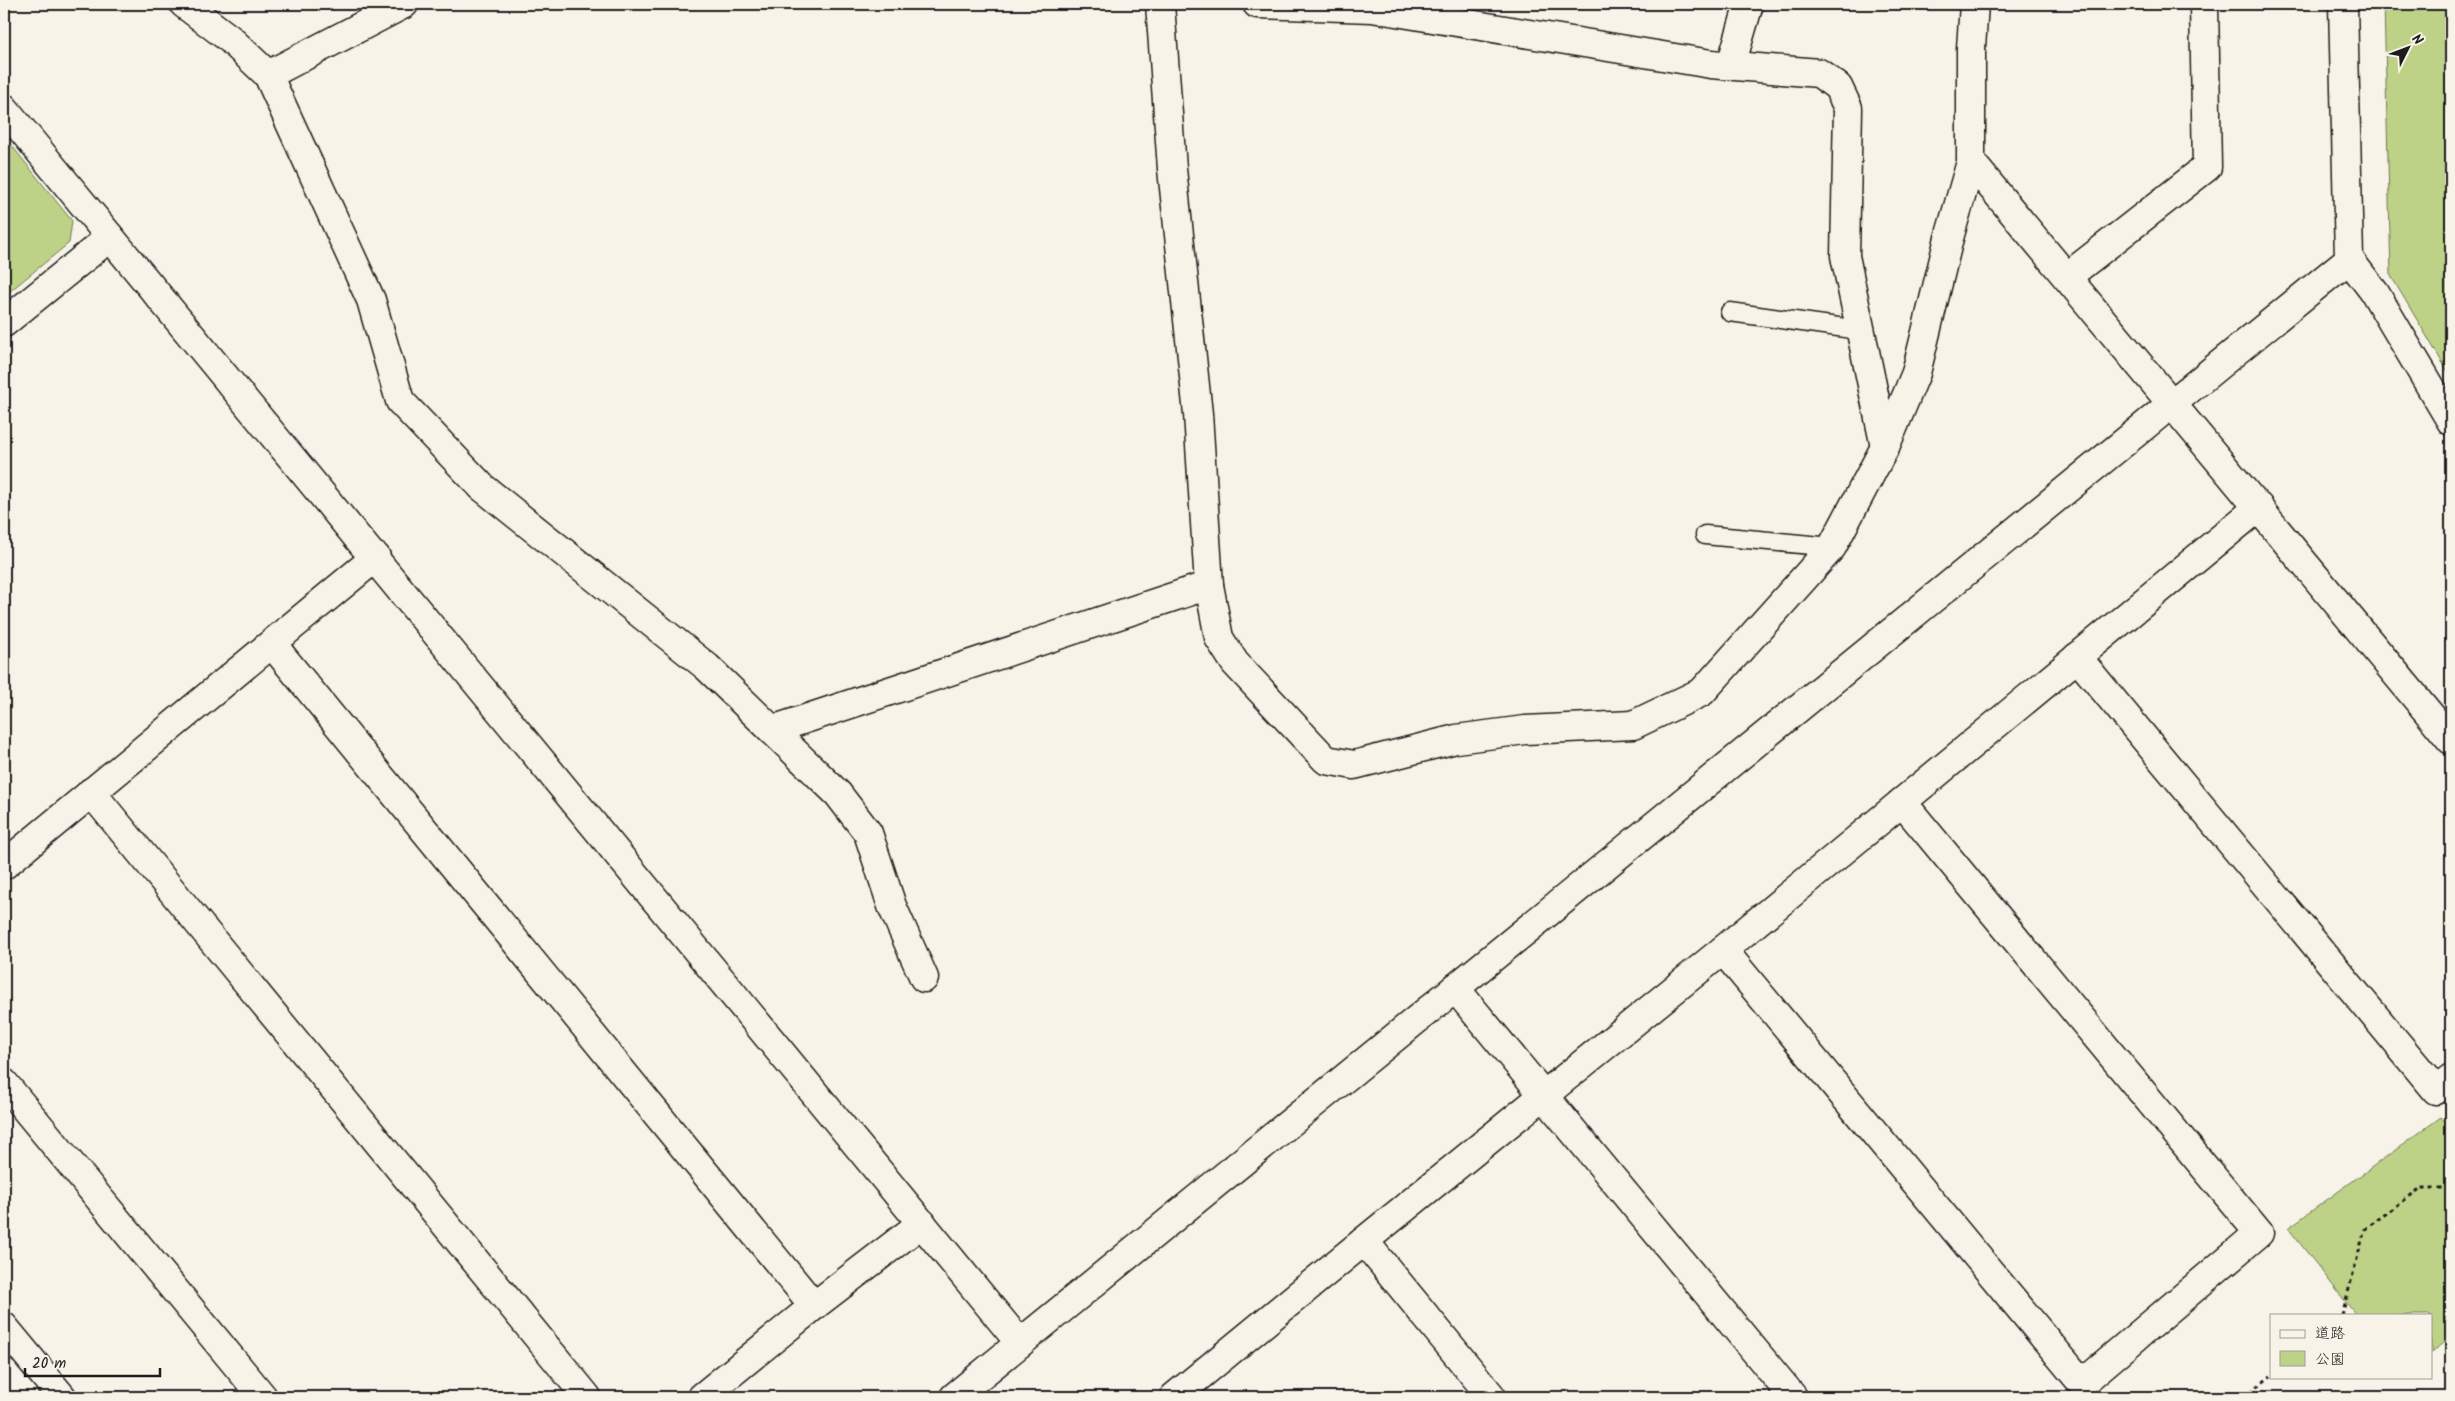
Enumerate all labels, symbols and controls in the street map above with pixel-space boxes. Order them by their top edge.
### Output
north arrow [2382,22,2432,72]
text: N [2406,29,2428,51]
legend [2270,1314,2432,1378]
text: 道路 [2315,1322,2345,1346]
scale bar [25,1346,160,1378]
text: 公園 [2315,1348,2345,1372]
text: 20 m [32,1352,66,1376]

